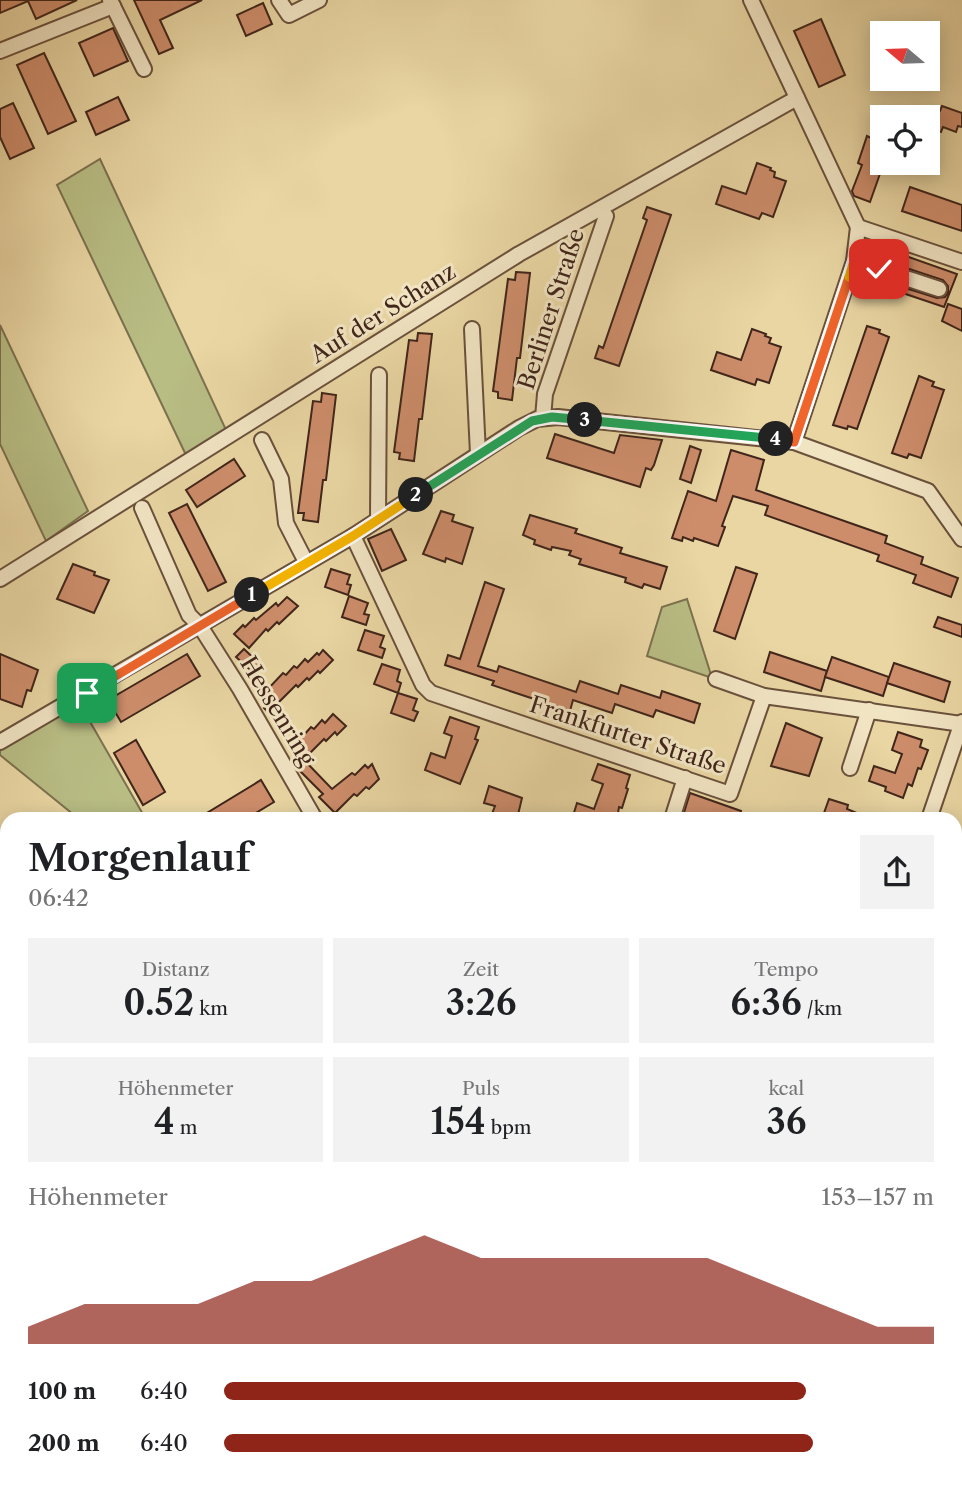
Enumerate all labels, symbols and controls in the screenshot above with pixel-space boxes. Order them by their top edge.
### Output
north arrow [870,21,940,91]
map controls [870,21,940,175]
button: locate [870,105,940,175]
street label: Berliner Straße [512,225,590,393]
pin [849,239,909,299]
icon: check [860,250,898,288]
street label: Auf der Schanz [304,257,461,369]
pin: 3 [568,402,602,438]
text: 3 [579,408,590,431]
pin: 4 [758,422,794,457]
text: 4 [770,427,781,450]
pin: 2 [398,477,434,512]
text: 2 [410,483,421,506]
pin: 1 [234,578,270,612]
text: 1 [247,583,256,606]
street label: Hessenring [234,651,322,771]
pin [57,663,117,723]
icon: arrive [68,674,106,712]
street label: Frankfurter Straße [526,690,730,780]
text: Morgenlauf [28,834,251,881]
button: share [860,835,934,909]
text: 06:42 [28,884,89,912]
text: Distanz [142,958,210,981]
text: Zeit [463,958,499,981]
text: Tempo [754,958,818,981]
text: 0.52 [123,981,194,1024]
text: 3:26 [445,981,517,1024]
text: 6:36 [730,981,802,1024]
text: km [194,997,228,1020]
text: /km [802,997,842,1020]
text: Höhenmeter [118,1077,233,1100]
text: Puls [462,1077,500,1100]
text: kcal [768,1077,804,1100]
text: 4 [154,1100,175,1143]
text: 154 [430,1100,486,1143]
text: 36 [766,1100,807,1143]
text: m [175,1116,197,1139]
text: bpm [486,1116,532,1139]
text: Höhenmeter [28,1183,168,1211]
text: 153–157 m [821,1183,934,1211]
text: 100 m [28,1377,96,1405]
text: 6:40 [140,1377,188,1405]
text: 200 m [28,1429,100,1457]
text: 6:40 [140,1429,188,1457]

